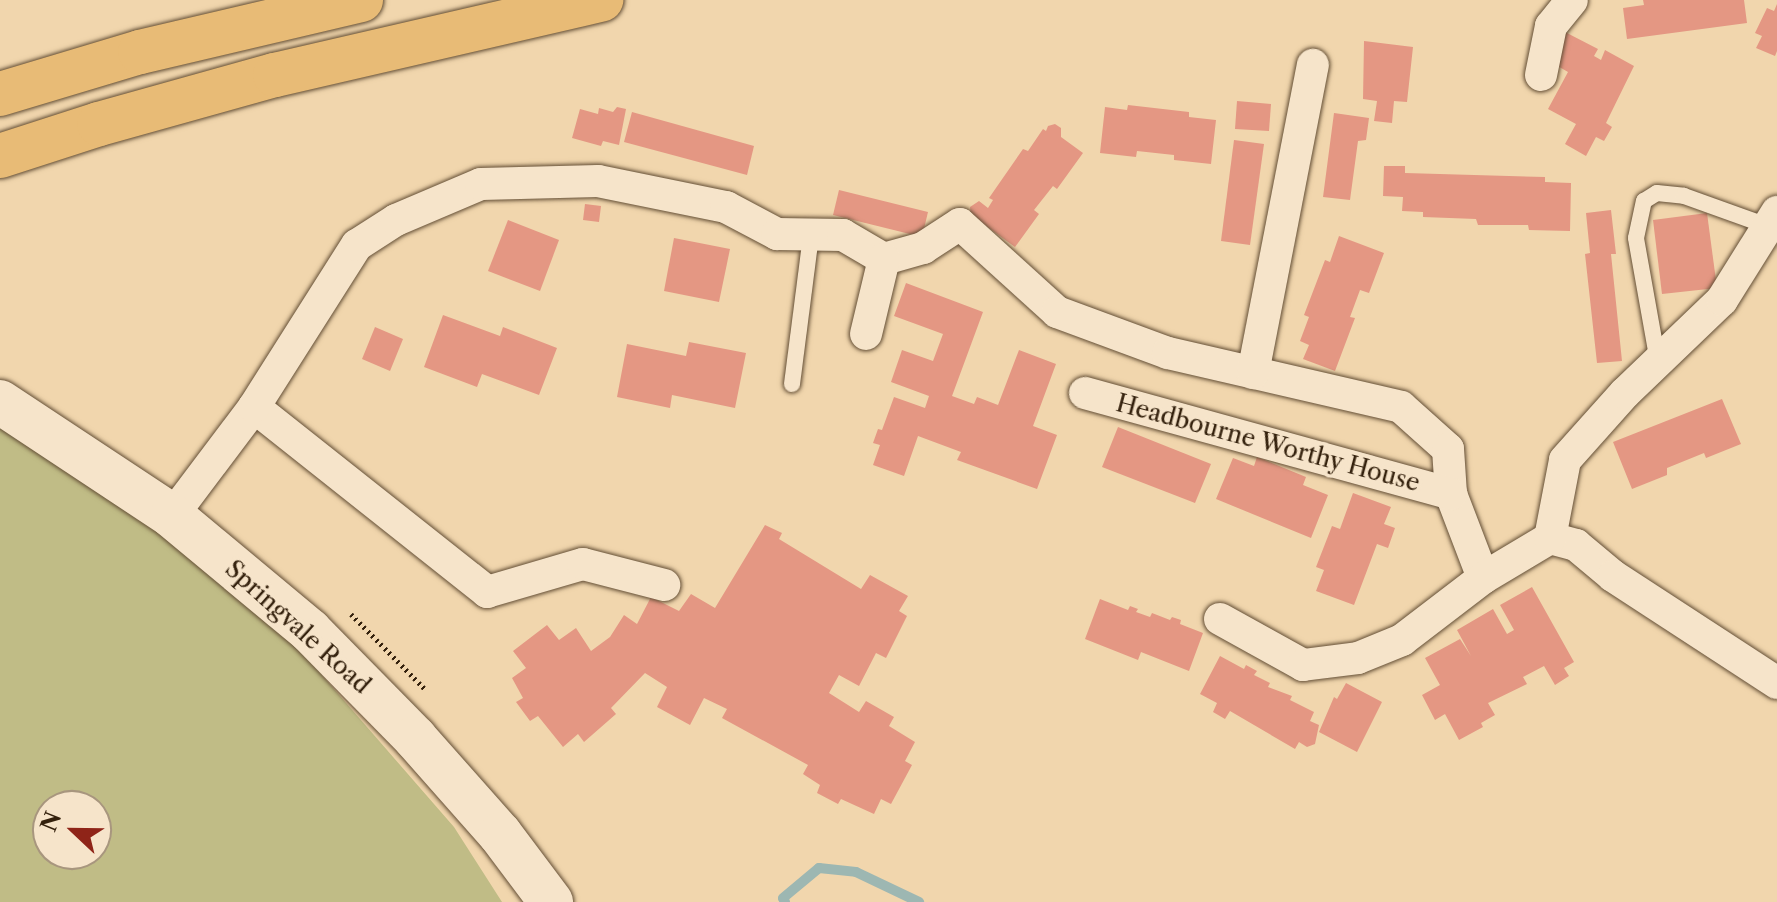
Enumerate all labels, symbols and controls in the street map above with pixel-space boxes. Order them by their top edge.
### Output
street label: Headbourne Worthy House [1112,388,1424,498]
street label: Springvale Road [219,554,377,700]
north arrow [32,790,112,870]
text: N [35,808,67,835]

